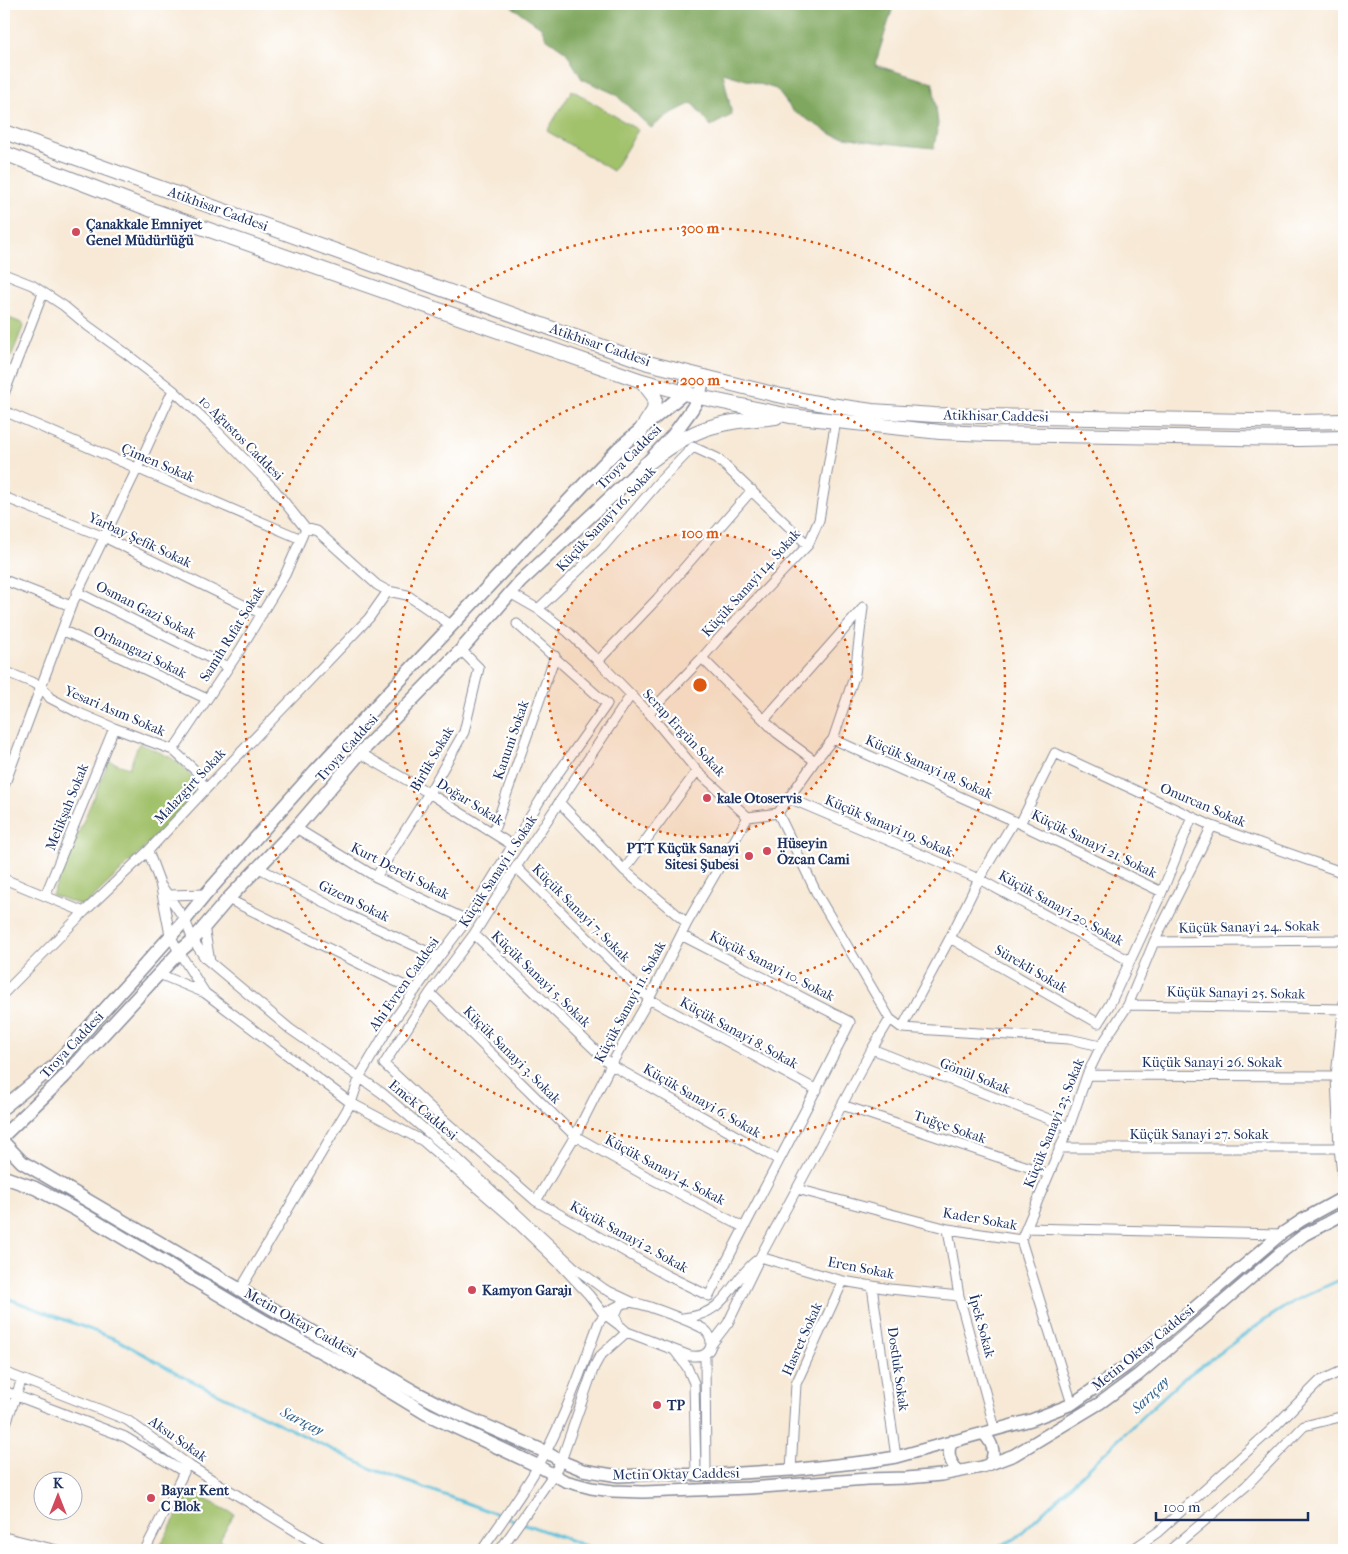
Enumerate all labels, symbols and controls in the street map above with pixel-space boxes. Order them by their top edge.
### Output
street label: Atikhisar Caddesi [165,183,270,235]
place label: Çanakkale Emniyet Genel Müdürlüğü [86,216,203,249]
text: 300 m [681,219,720,237]
marker: Çanakkale Emniyet Genel Müdürlüğü [70,226,82,238]
street label: Atikhisar Caddesi [547,319,653,370]
text: 200 m [680,371,720,389]
street label: 10 Ağustos Caddesi [195,392,287,484]
street label: Atikhisar Caddesi [942,407,1049,425]
street label: Troya Caddesi [593,421,665,493]
street label: Çimen Sokak [119,440,198,486]
street label: Küçük Sanayi 16. Sokak [553,462,660,575]
street label: Yarbay Şefik Sokak [85,508,195,572]
text: 100 m [681,524,719,542]
street label: Küçük Sanayi 14. Sokak [698,525,804,640]
street label: Osman Gazi Sokak [93,577,200,643]
street label: Samih Rıfat Sokak [196,583,268,685]
street label: Orhangazi Sokak [91,622,190,682]
centre of rings [691,676,709,694]
street label: Yesari Asım Sokak [61,682,169,740]
street label: Serap Ergün Sokak [639,686,729,781]
street label: Kanuni Sokak [489,697,533,782]
street label: Troya Caddesi [312,711,382,785]
street label: Birlik Sokak [407,723,458,795]
street label: Küçük Sanayi 18. Sokak [863,731,996,803]
street label: Malazgirt Sokak [151,744,230,827]
street label: Melikşah Sokak [42,760,92,853]
street label: Doğar Sokak [433,775,507,830]
street label: Onurcan Sokak [1157,779,1249,831]
place label: kale Otoservis [716,790,803,807]
street label: Küçük Sanayi 19. Sokak [822,791,956,861]
marker: kale Otoservis [701,792,713,804]
street label: Küçük Sanayi 21. Sokak [1028,806,1160,882]
street label: Küçük Sanayi 1. Sokak [455,811,541,930]
place label: Hüseyin Özcan Cami [777,835,851,868]
street label: Kurt Dereli Sokak [348,839,453,904]
place label: PTT Küçük Sanayi Sitesi Şubesi [626,840,740,873]
marker: Hüseyin Özcan Cami [761,845,773,857]
marker: PTT Küçük Sanayi Sitesi Şubesi [743,850,755,862]
street label: Küçük Sanayi 7. Sokak [528,860,634,966]
street label: Küçük Sanayi 20. Sokak [995,867,1127,950]
street label: Gizem Sokak [316,877,393,926]
street label: Küçük Sanayi 24. Sokak [1178,917,1321,937]
street label: Küçük Sanayi 5. Sokak [488,927,595,1031]
street label: Küçük Sanayi 10. Sokak [707,927,838,1005]
street label: Ahi Evren Caddesi [365,934,443,1035]
street label: Küçük Sanayi 11. Sokak [591,937,670,1066]
street label: Sürekli Sokak [992,941,1071,997]
street label: Küçük Sanayi 25. Sokak [1166,983,1306,1003]
street label: Küçük Sanayi 8. Sokak [677,993,802,1073]
street label: Küçük Sanayi 3. Sokak [460,1003,565,1108]
street label: Troya Caddesi [37,1008,107,1082]
street label: Gönül Sokak [937,1054,1014,1098]
street label: Küçük Sanayi 26. Sokak [1142,1054,1283,1071]
street label: Küçük Sanayi 23. Sokak [1020,1055,1088,1190]
street label: Küçük Sanayi 6. Sokak [640,1060,765,1142]
street label: Emek Caddesi [385,1076,461,1144]
street label: Tuğçe Sokak [911,1107,989,1148]
street label: Küçük Sanayi 27. Sokak [1129,1126,1269,1143]
street label: Küçük Sanayi 4. Sokak [602,1131,729,1209]
street label: Küçük Sanayi 2. Sokak [567,1197,692,1277]
street label: Kader Sokak [941,1204,1019,1234]
street label: Eren Sokak [826,1253,897,1283]
place label: Kamyon Garajı [482,1282,573,1299]
marker: Kamyon Garajı [466,1284,478,1296]
street label: Metin Oktay Caddesi [241,1285,361,1361]
street label: İpek Sokak [965,1292,999,1360]
street label: Hasret Sokak [778,1299,826,1378]
street label: Metin Oktay Caddesi [1088,1301,1198,1395]
street label: Dostluk Sokak [884,1326,912,1413]
water label: Sarıçay [1127,1372,1173,1418]
place label: TP [666,1397,685,1414]
marker: TP [651,1399,663,1411]
water label: Sarıçay [277,1402,327,1440]
street label: Aksu Sokak [145,1412,211,1466]
street label: Metin Oktay Caddesi [612,1464,740,1484]
north arrow [32,1472,82,1522]
text: K [53,1475,64,1492]
place label: Bayar Kent C Blok [161,1482,230,1515]
scale bar [1156,1489,1308,1521]
marker: Bayar Kent C Blok [145,1492,157,1504]
text: 100 m [1163,1498,1201,1516]

